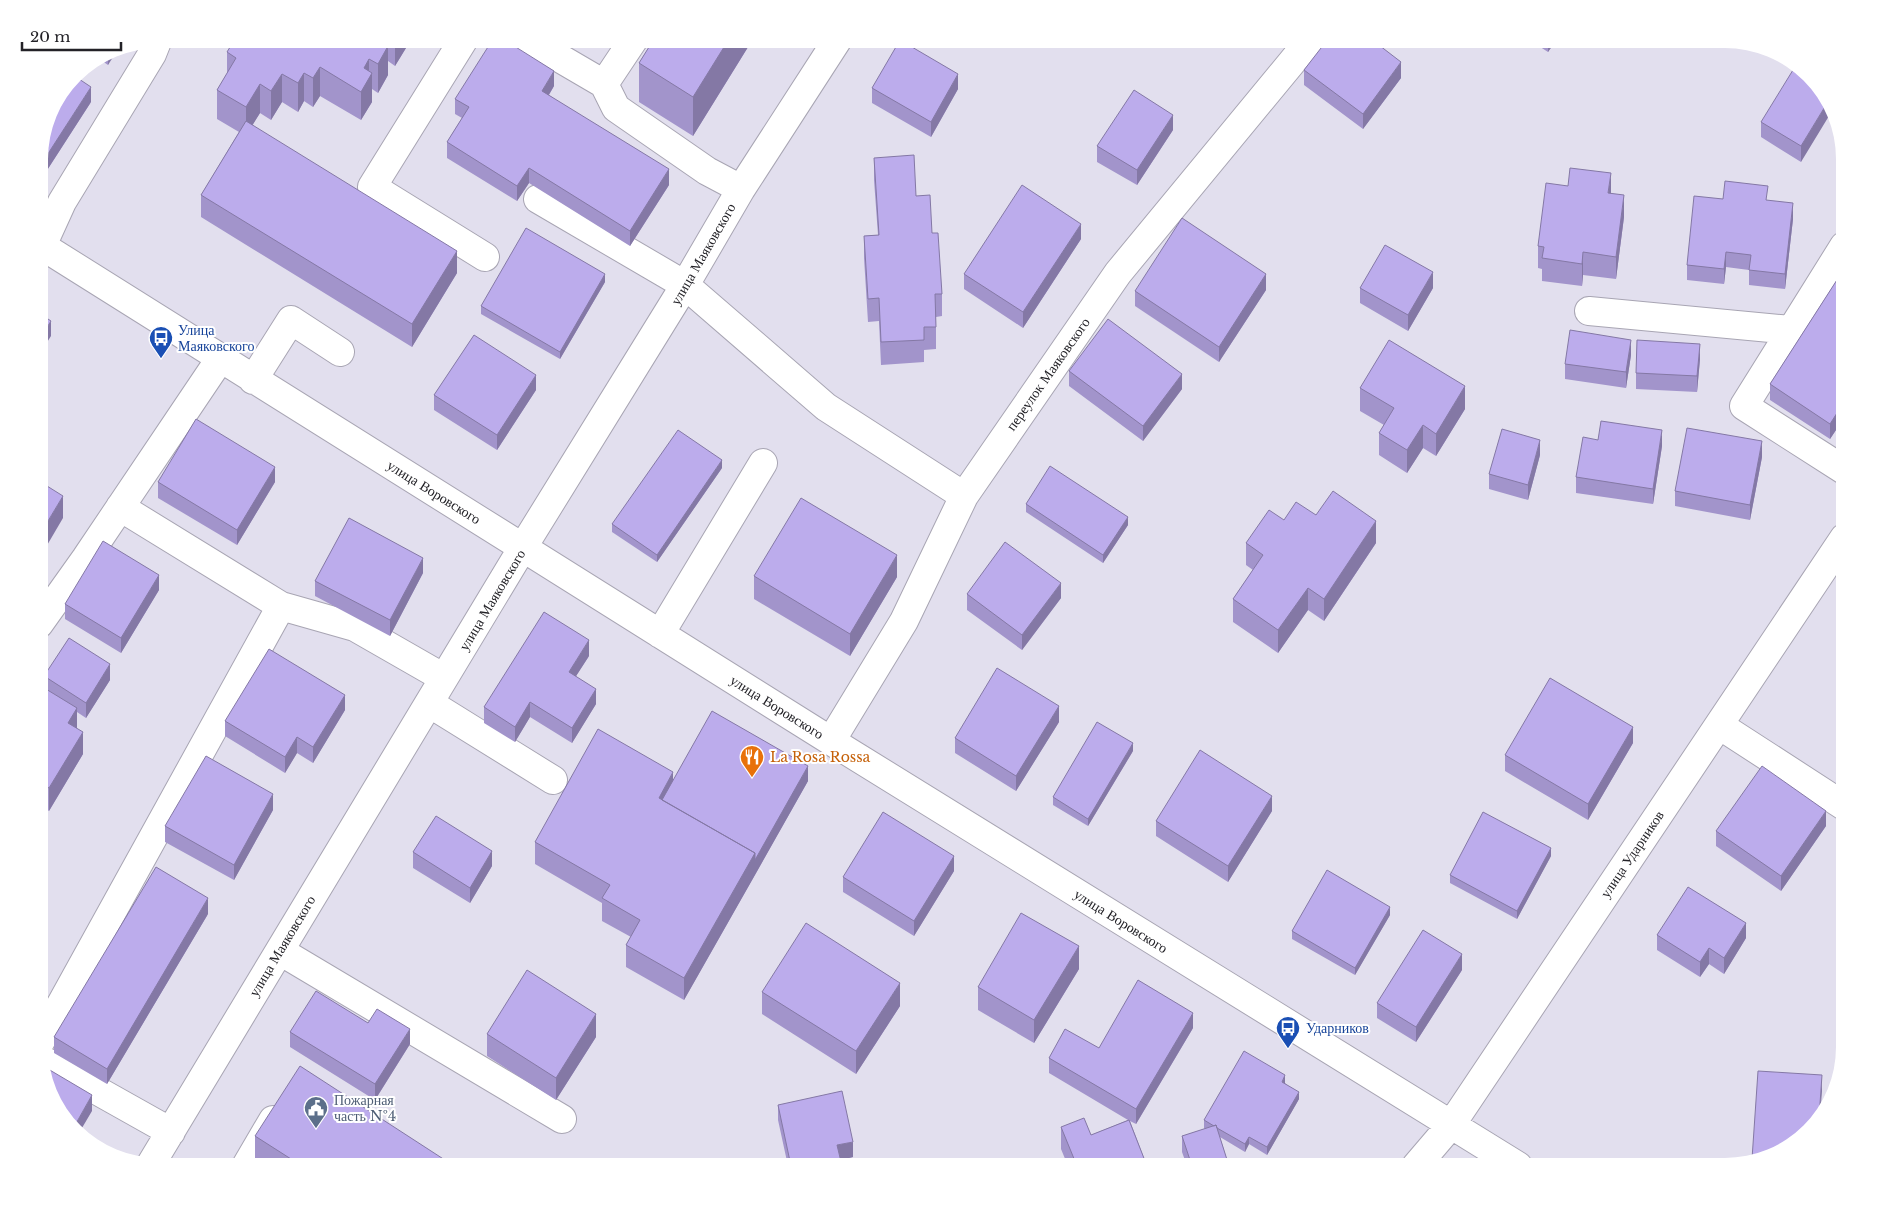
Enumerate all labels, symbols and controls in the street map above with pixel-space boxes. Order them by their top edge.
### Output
scale bar [22,20,121,52]
text: 20 m [30,27,70,46]
street label: улица Маяковского [666,200,740,308]
street label: переулок Маяковского [1002,314,1094,434]
place label: Улица Маяковского [178,321,254,355]
bus stop icon: Улица Маяковского [148,325,174,359]
street label: улица Воровского [384,456,484,528]
street label: улица Маяковского [455,546,529,654]
street label: улица Воровского [727,671,827,743]
restaurant icon: La Rosa Rossa [739,744,765,778]
place label: La Rosa Rossa [770,748,871,766]
street label: улица Ударников [1596,807,1668,901]
street label: улица Воровского [1071,885,1171,957]
street label: улица Маяковского [245,892,319,1000]
bus stop icon: Ударников [1275,1015,1301,1049]
place label: Ударников [1306,1019,1369,1037]
place label: Пожарная часть №4 [334,1091,396,1125]
public building icon: Пожарная часть №4 [303,1095,329,1129]

